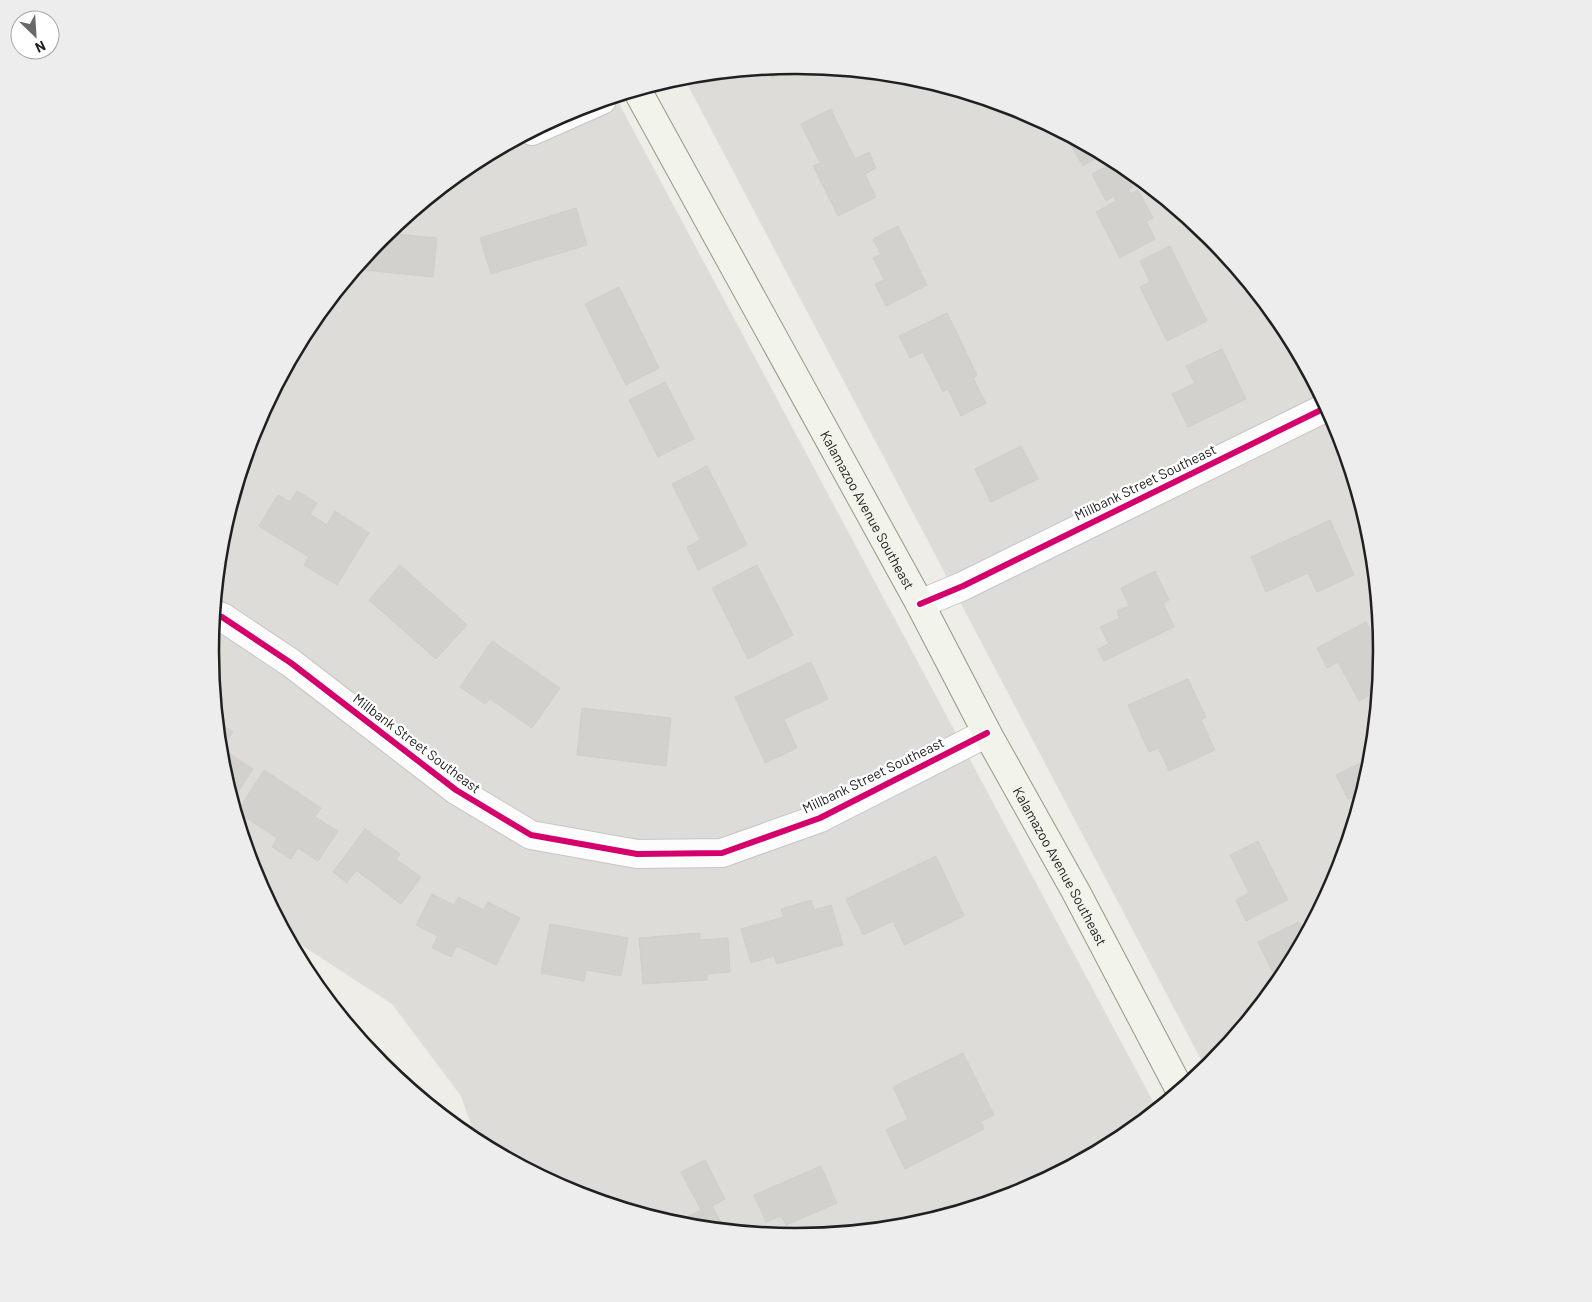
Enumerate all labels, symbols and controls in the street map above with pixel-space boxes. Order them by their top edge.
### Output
north arrow [10,10,60,60]
text: N [33,38,49,57]
street label: Kalamazoo Avenue Southeast [817,427,919,592]
street label: Millbank Street Southeast [1071,440,1219,524]
street label: Millbank Street Southeast [350,689,484,797]
street label: Millbank Street Southeast [799,733,947,817]
street label: Kalamazoo Avenue Southeast [1010,783,1111,948]

